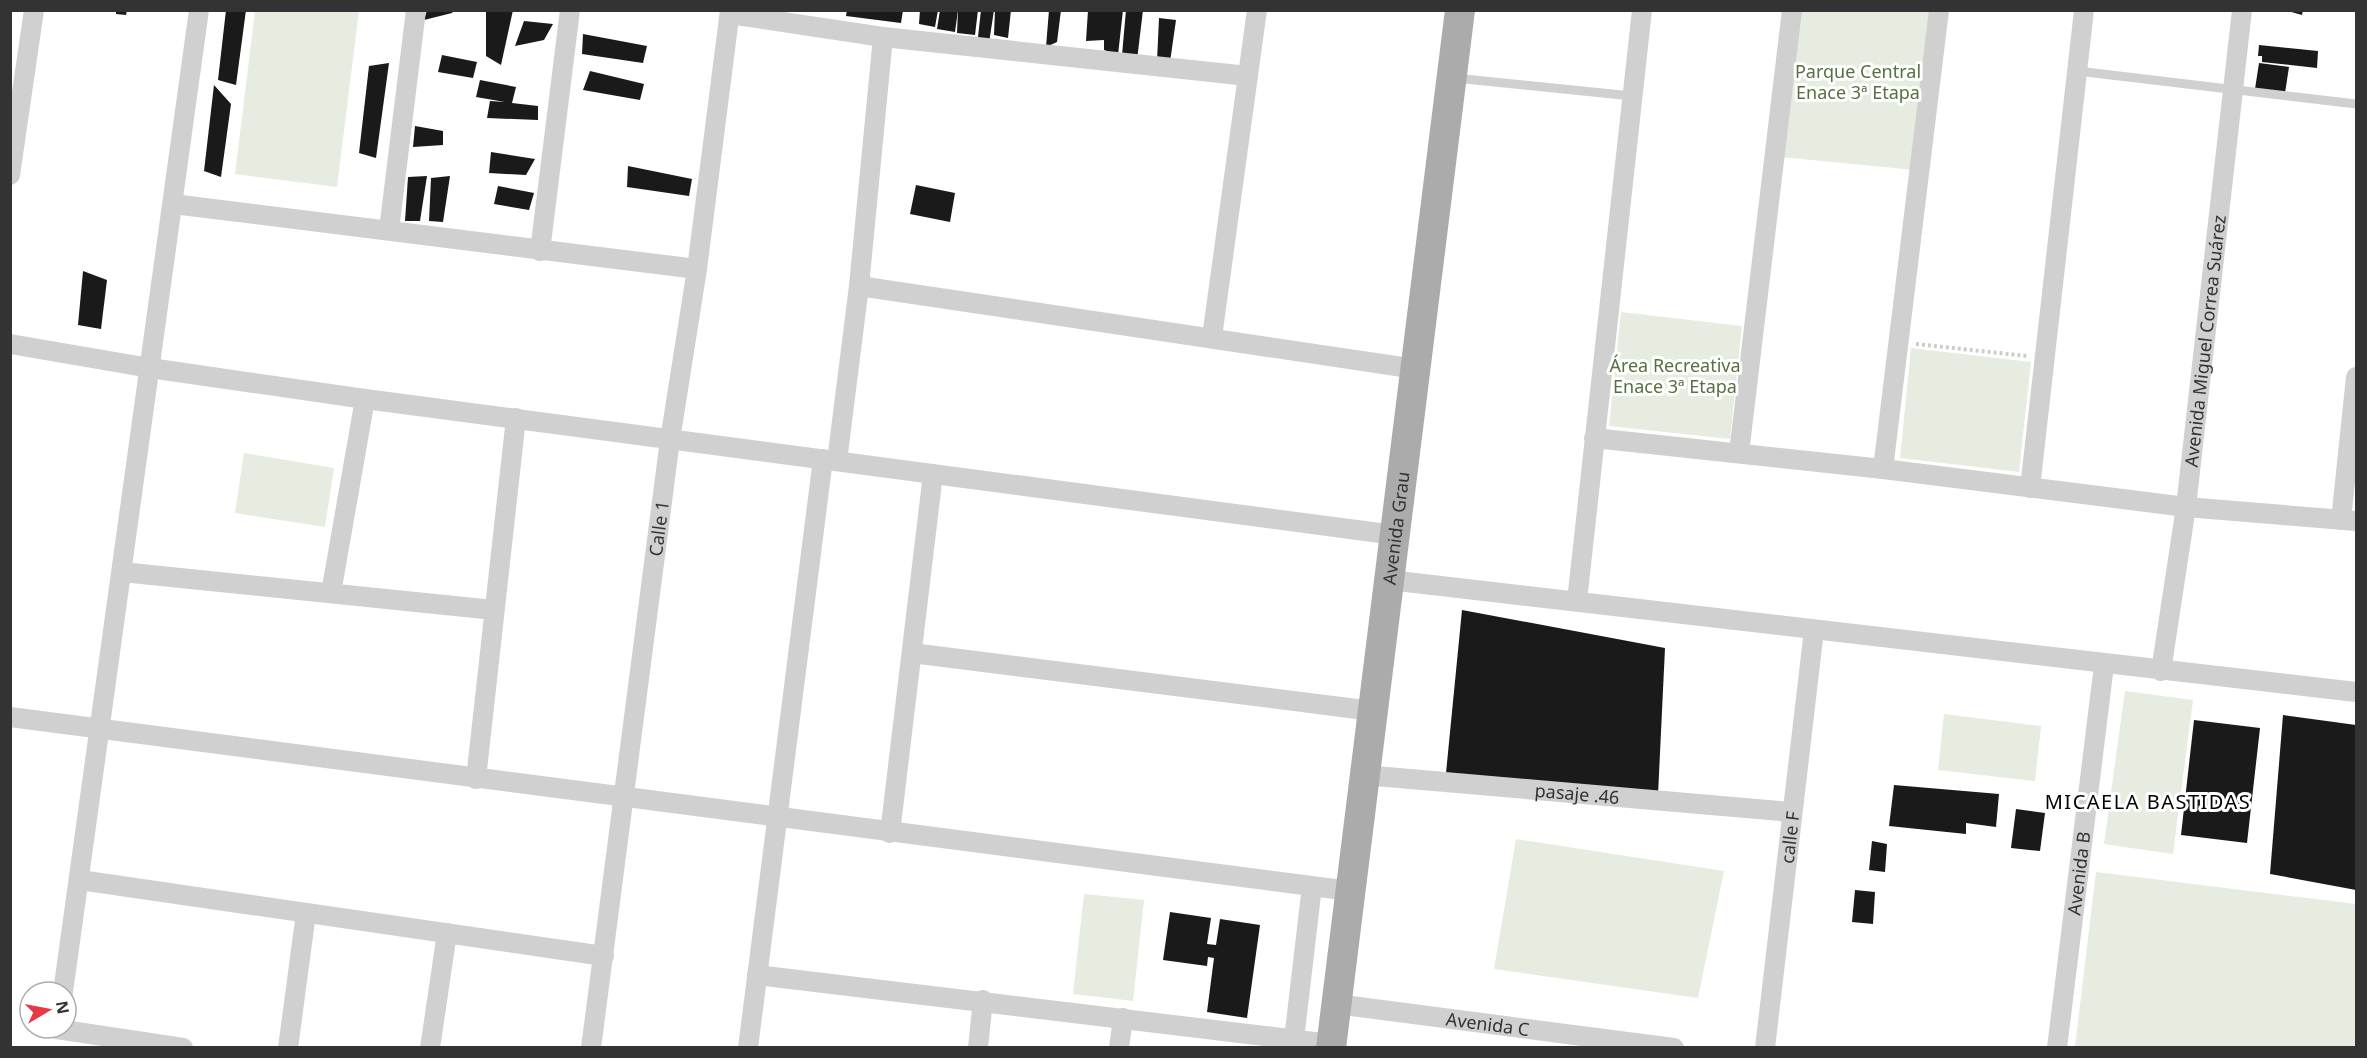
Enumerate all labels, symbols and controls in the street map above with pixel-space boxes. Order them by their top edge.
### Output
park label: Parque Central Enace 3ª Etapa [1795,59,1921,104]
street label: Avenida Miguel Correa Suárez [2179,214,2231,468]
park label: Área Recreativa Enace 3ª Etapa [1609,353,1741,398]
street label: Avenida Grau [1377,470,1415,586]
street label: Calle 1 [643,499,674,558]
street label: pasaje .46 [1534,778,1621,809]
district label: MICAELA BASTIDAS [2045,788,2251,815]
street label: calle F [1775,810,1805,865]
street label: Avenida B [2061,830,2095,917]
north arrow [18,980,78,1040]
text: N [51,999,75,1016]
street label: Avenida C [1445,1006,1531,1041]

